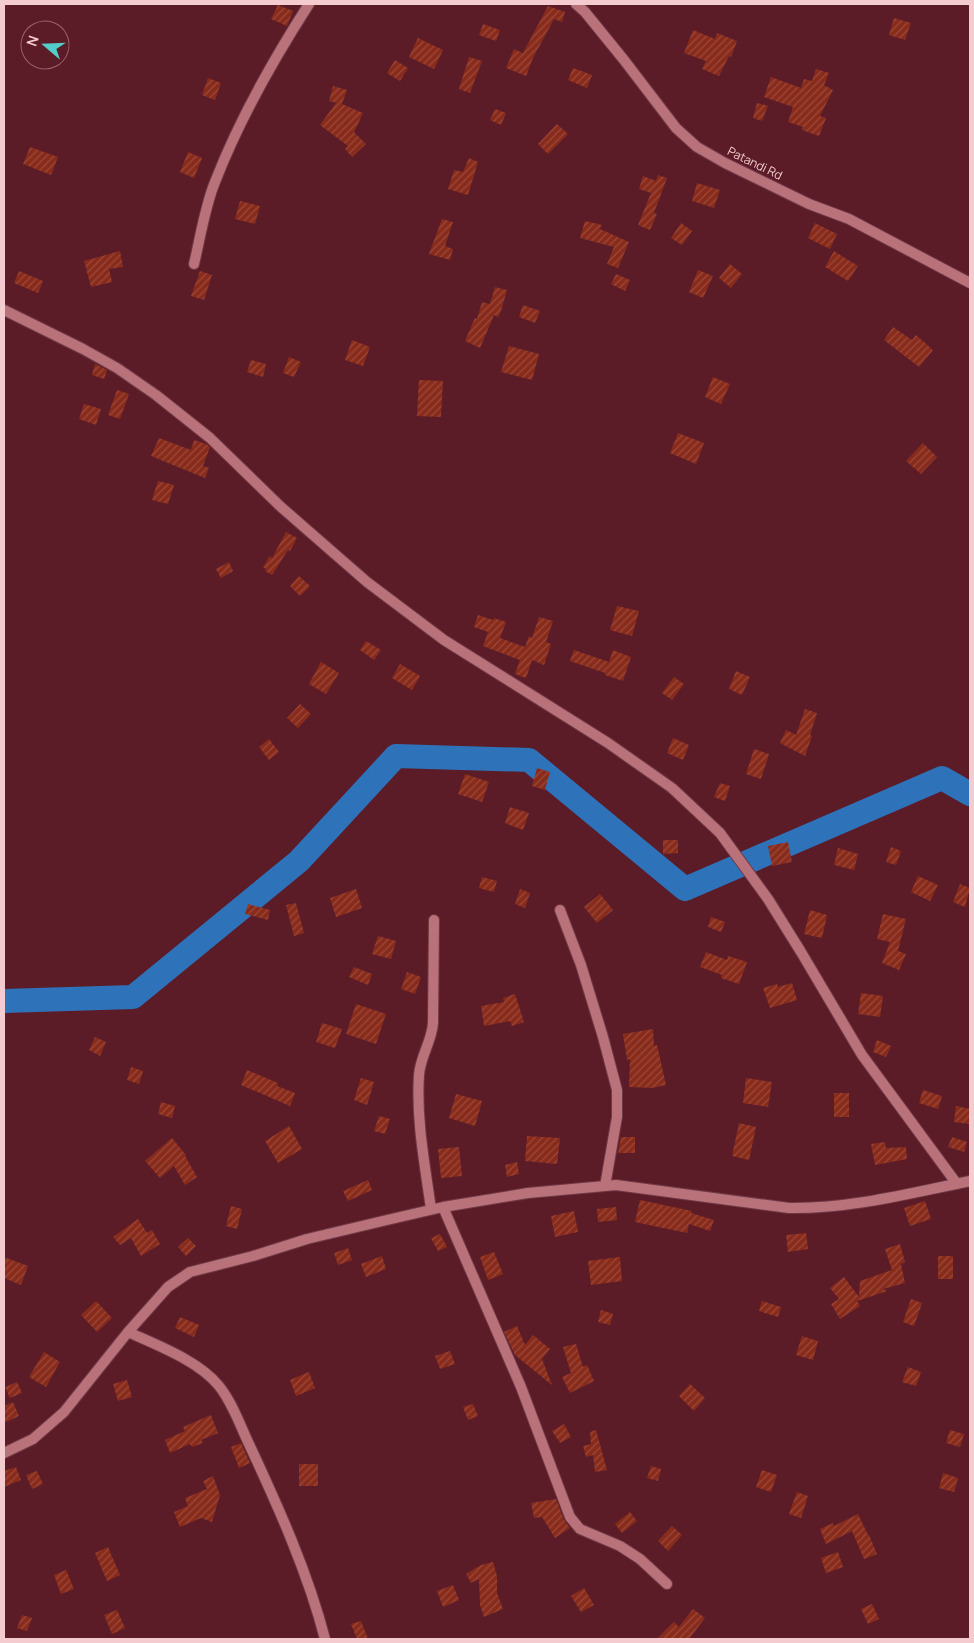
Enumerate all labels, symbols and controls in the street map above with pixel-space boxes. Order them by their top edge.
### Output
north arrow [20,20,70,70]
text: N [22,33,43,48]
street label: Patandi Rd [725,142,785,184]

